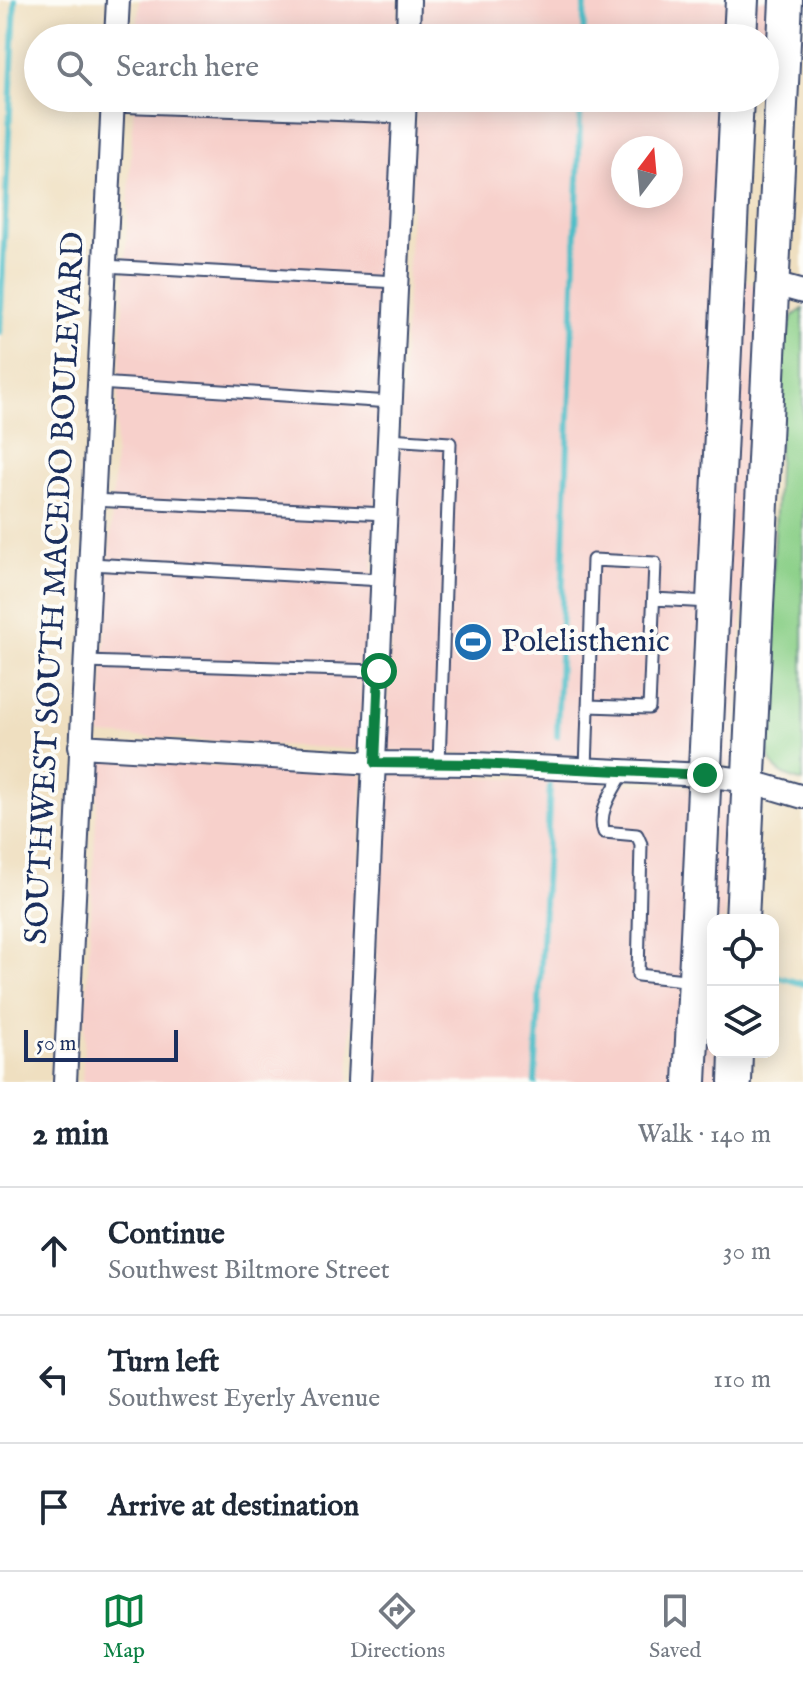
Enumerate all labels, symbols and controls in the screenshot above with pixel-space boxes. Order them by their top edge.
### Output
search box [24,24,779,112]
icon: search [52,46,96,90]
text: Search here [116,49,259,87]
north arrow [611,136,683,208]
street label: SOUTHWEST SOUTH MACEDO BOULEVARD [17,231,95,945]
sports icon: Polelisthenic [452,621,494,663]
place label: Polelisthenic [501,622,670,663]
route start [361,653,397,689]
route end [687,757,723,793]
map controls [707,914,779,1058]
button: locate [707,914,779,986]
button: layers [707,986,779,1058]
scale bar [24,1026,178,1062]
text: 50 m [36,1030,77,1058]
text: 2 min [32,1113,109,1156]
text: Walk · 140 m [638,1118,771,1151]
text: Continue [108,1216,225,1254]
icon: ahead [32,1229,76,1273]
text: 30 m [723,1235,771,1268]
text: Southwest Biltmore Street [108,1254,390,1287]
text: Turn left [108,1344,219,1382]
icon: left [32,1357,76,1401]
text: 110 m [713,1363,771,1396]
text: Southwest Eyerly Avenue [108,1382,380,1415]
icon: arrive [32,1485,76,1529]
text: Arrive at destination [108,1488,359,1526]
tab: Map [102,1589,146,1665]
tab: Directions [350,1589,445,1665]
tab: Saved [649,1589,701,1665]

